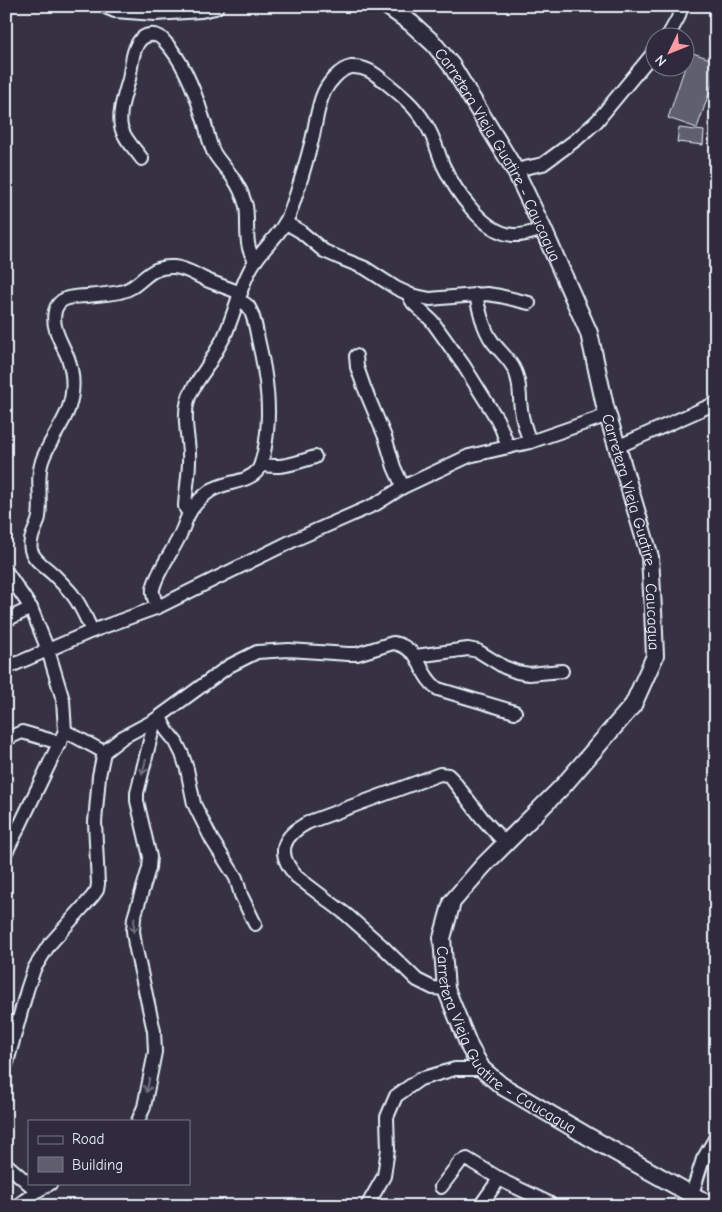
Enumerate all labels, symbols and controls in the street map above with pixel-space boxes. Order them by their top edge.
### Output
north arrow [644,28,694,78]
street label: Carretera Vieja Guatire - Caucagua [431,44,564,265]
text: N [652,51,670,70]
street label: Carretera Vieja Guatire - Caucagua [598,412,663,651]
one-way arrow [139,758,148,774]
one-way arrow [130,917,139,933]
street label: Carretera Vieja Guatire - Caucagua [433,945,580,1138]
one-way arrow [143,1076,153,1092]
legend [28,1120,190,1184]
text: Road [72,1130,104,1148]
text: Building [72,1156,123,1174]

